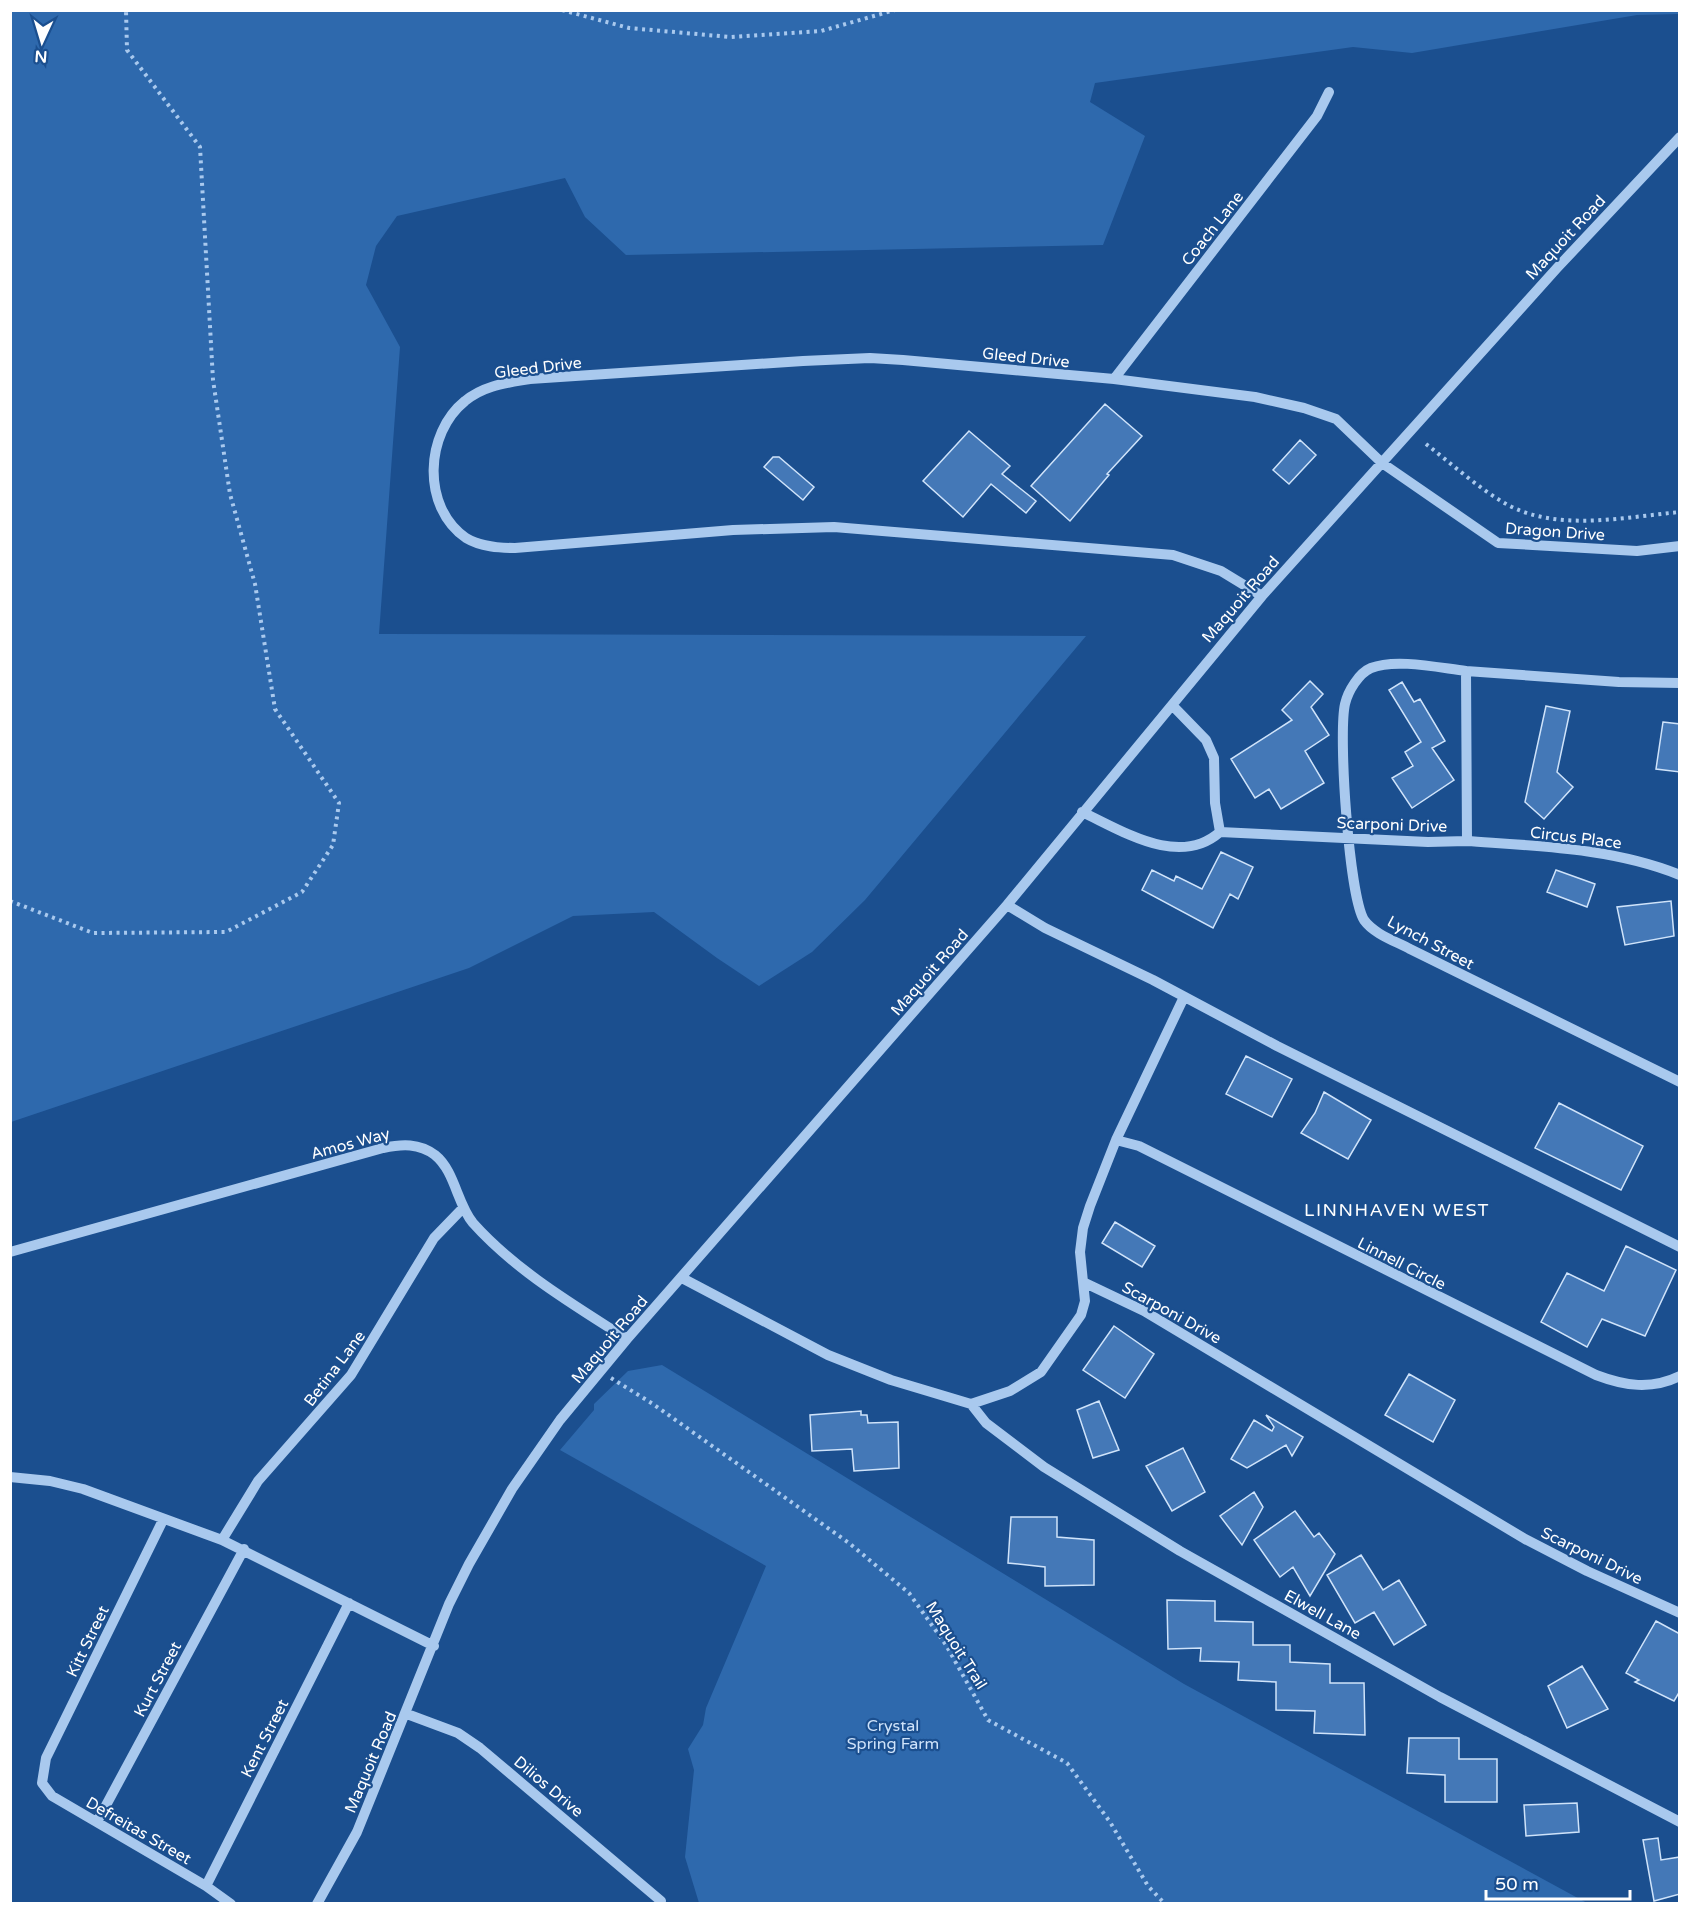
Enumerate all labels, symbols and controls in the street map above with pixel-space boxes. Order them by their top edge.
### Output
north arrow [12,12,72,72]
text: N [34,46,48,66]
street label: Coach Lane [1178,187,1248,270]
street label: Maquoit Road [1521,191,1610,284]
street label: Gleed Drive [981,343,1071,373]
street label: Gleed Drive [493,353,583,383]
street label: Dragon Drive [1504,519,1606,545]
street label: Maquoit Road [1198,552,1284,647]
street label: Scarponi Drive [1336,813,1448,837]
street label: Circus Place [1529,822,1623,854]
street label: Lynch Street [1384,912,1477,974]
street label: Maquoit Road [887,925,973,1020]
street label: Amos Way [309,1124,392,1164]
district label: LINNHAVEN WEST [1304,1199,1490,1221]
street label: Linnell Circle [1354,1233,1449,1295]
street label: Scarponi Drive [1118,1277,1225,1348]
street label: Maquoit Road [567,1292,652,1388]
street label: Betina Lane [300,1327,370,1411]
street label: Scarponi Drive [1537,1523,1646,1589]
street label: Elwell Lane [1281,1586,1365,1644]
street label: Maquoit Trail [921,1598,991,1693]
street label: Kitt Street [62,1603,114,1680]
street label: Kurt Street [130,1638,186,1721]
street label: Kent Street [237,1696,293,1781]
street label: Maquoit Road [341,1709,401,1816]
park label: Crystal Spring Farm [847,1716,939,1754]
street label: Dilios Drive [509,1752,587,1822]
street label: Defreitas Street [82,1793,195,1869]
scale bar [1486,1863,1630,1901]
text: 50 m [1495,1873,1539,1895]

